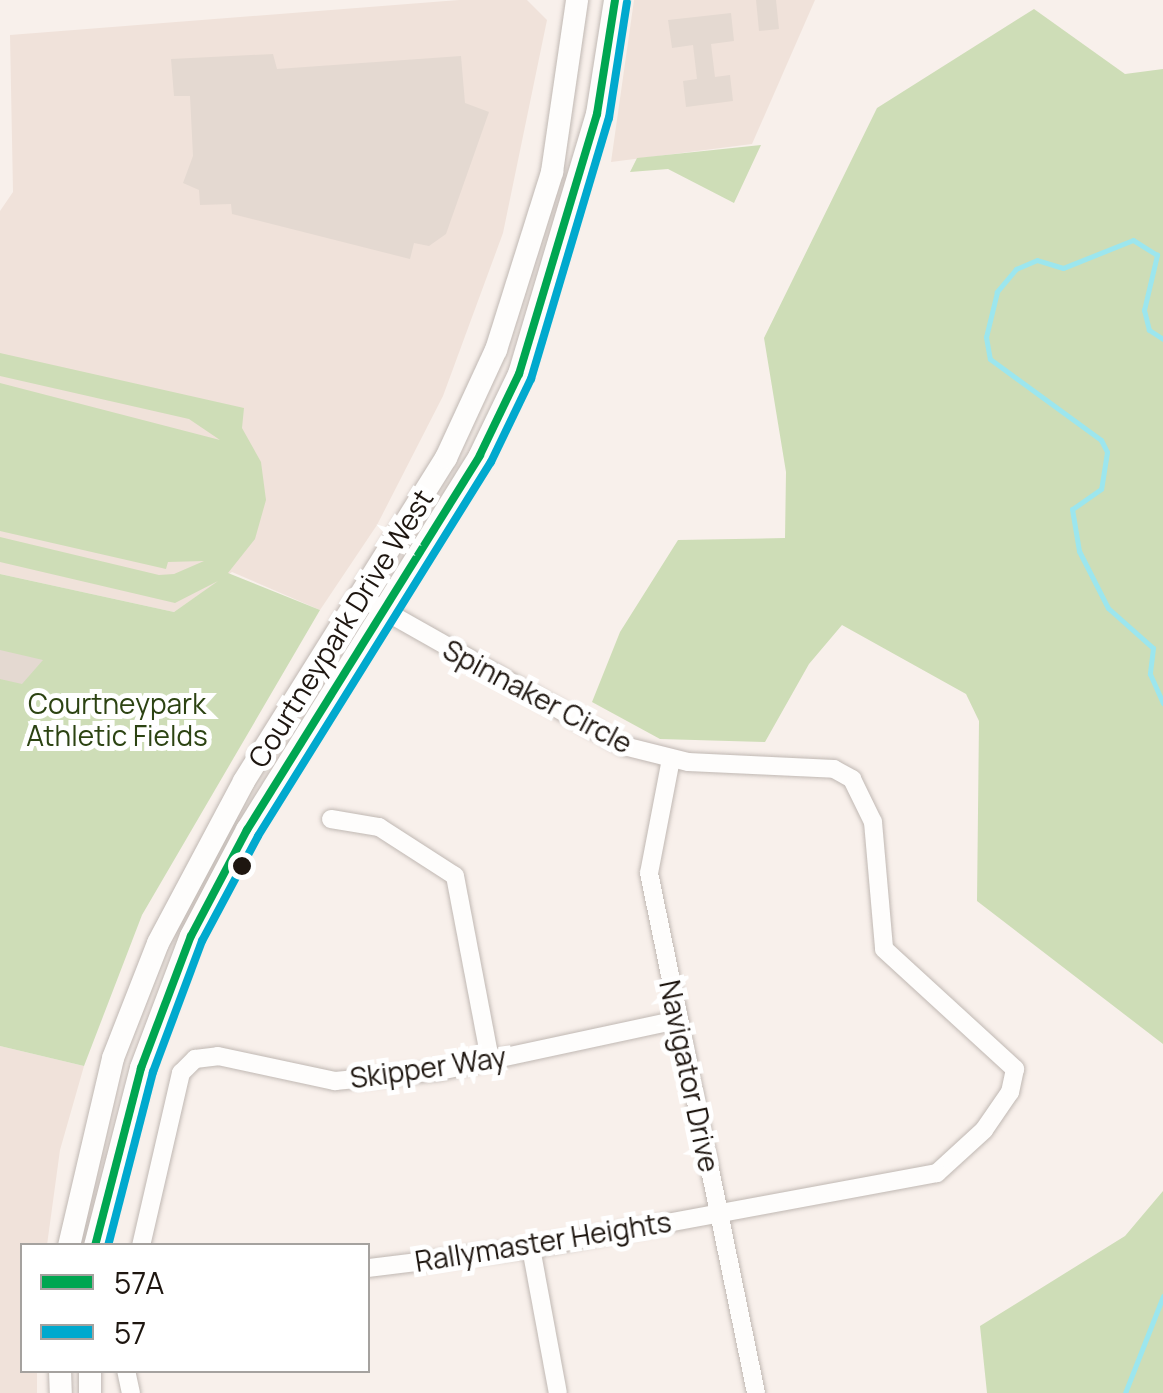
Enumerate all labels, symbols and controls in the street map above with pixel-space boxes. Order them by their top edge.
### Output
street label: Courtneypark Drive West [241,483,439,773]
street label: Spinnaker Circle [438,632,638,760]
park label: Courtneypark Athletic Fields [26,686,208,752]
unlabelled marker [232,856,252,876]
street label: Navigator Drive [653,977,727,1175]
street label: Skipper Way [348,1039,508,1095]
street label: Rallymaster Heights [412,1204,674,1278]
legend [20,1243,370,1373]
text: 57A [114,1262,164,1303]
text: 57 [114,1312,146,1353]

